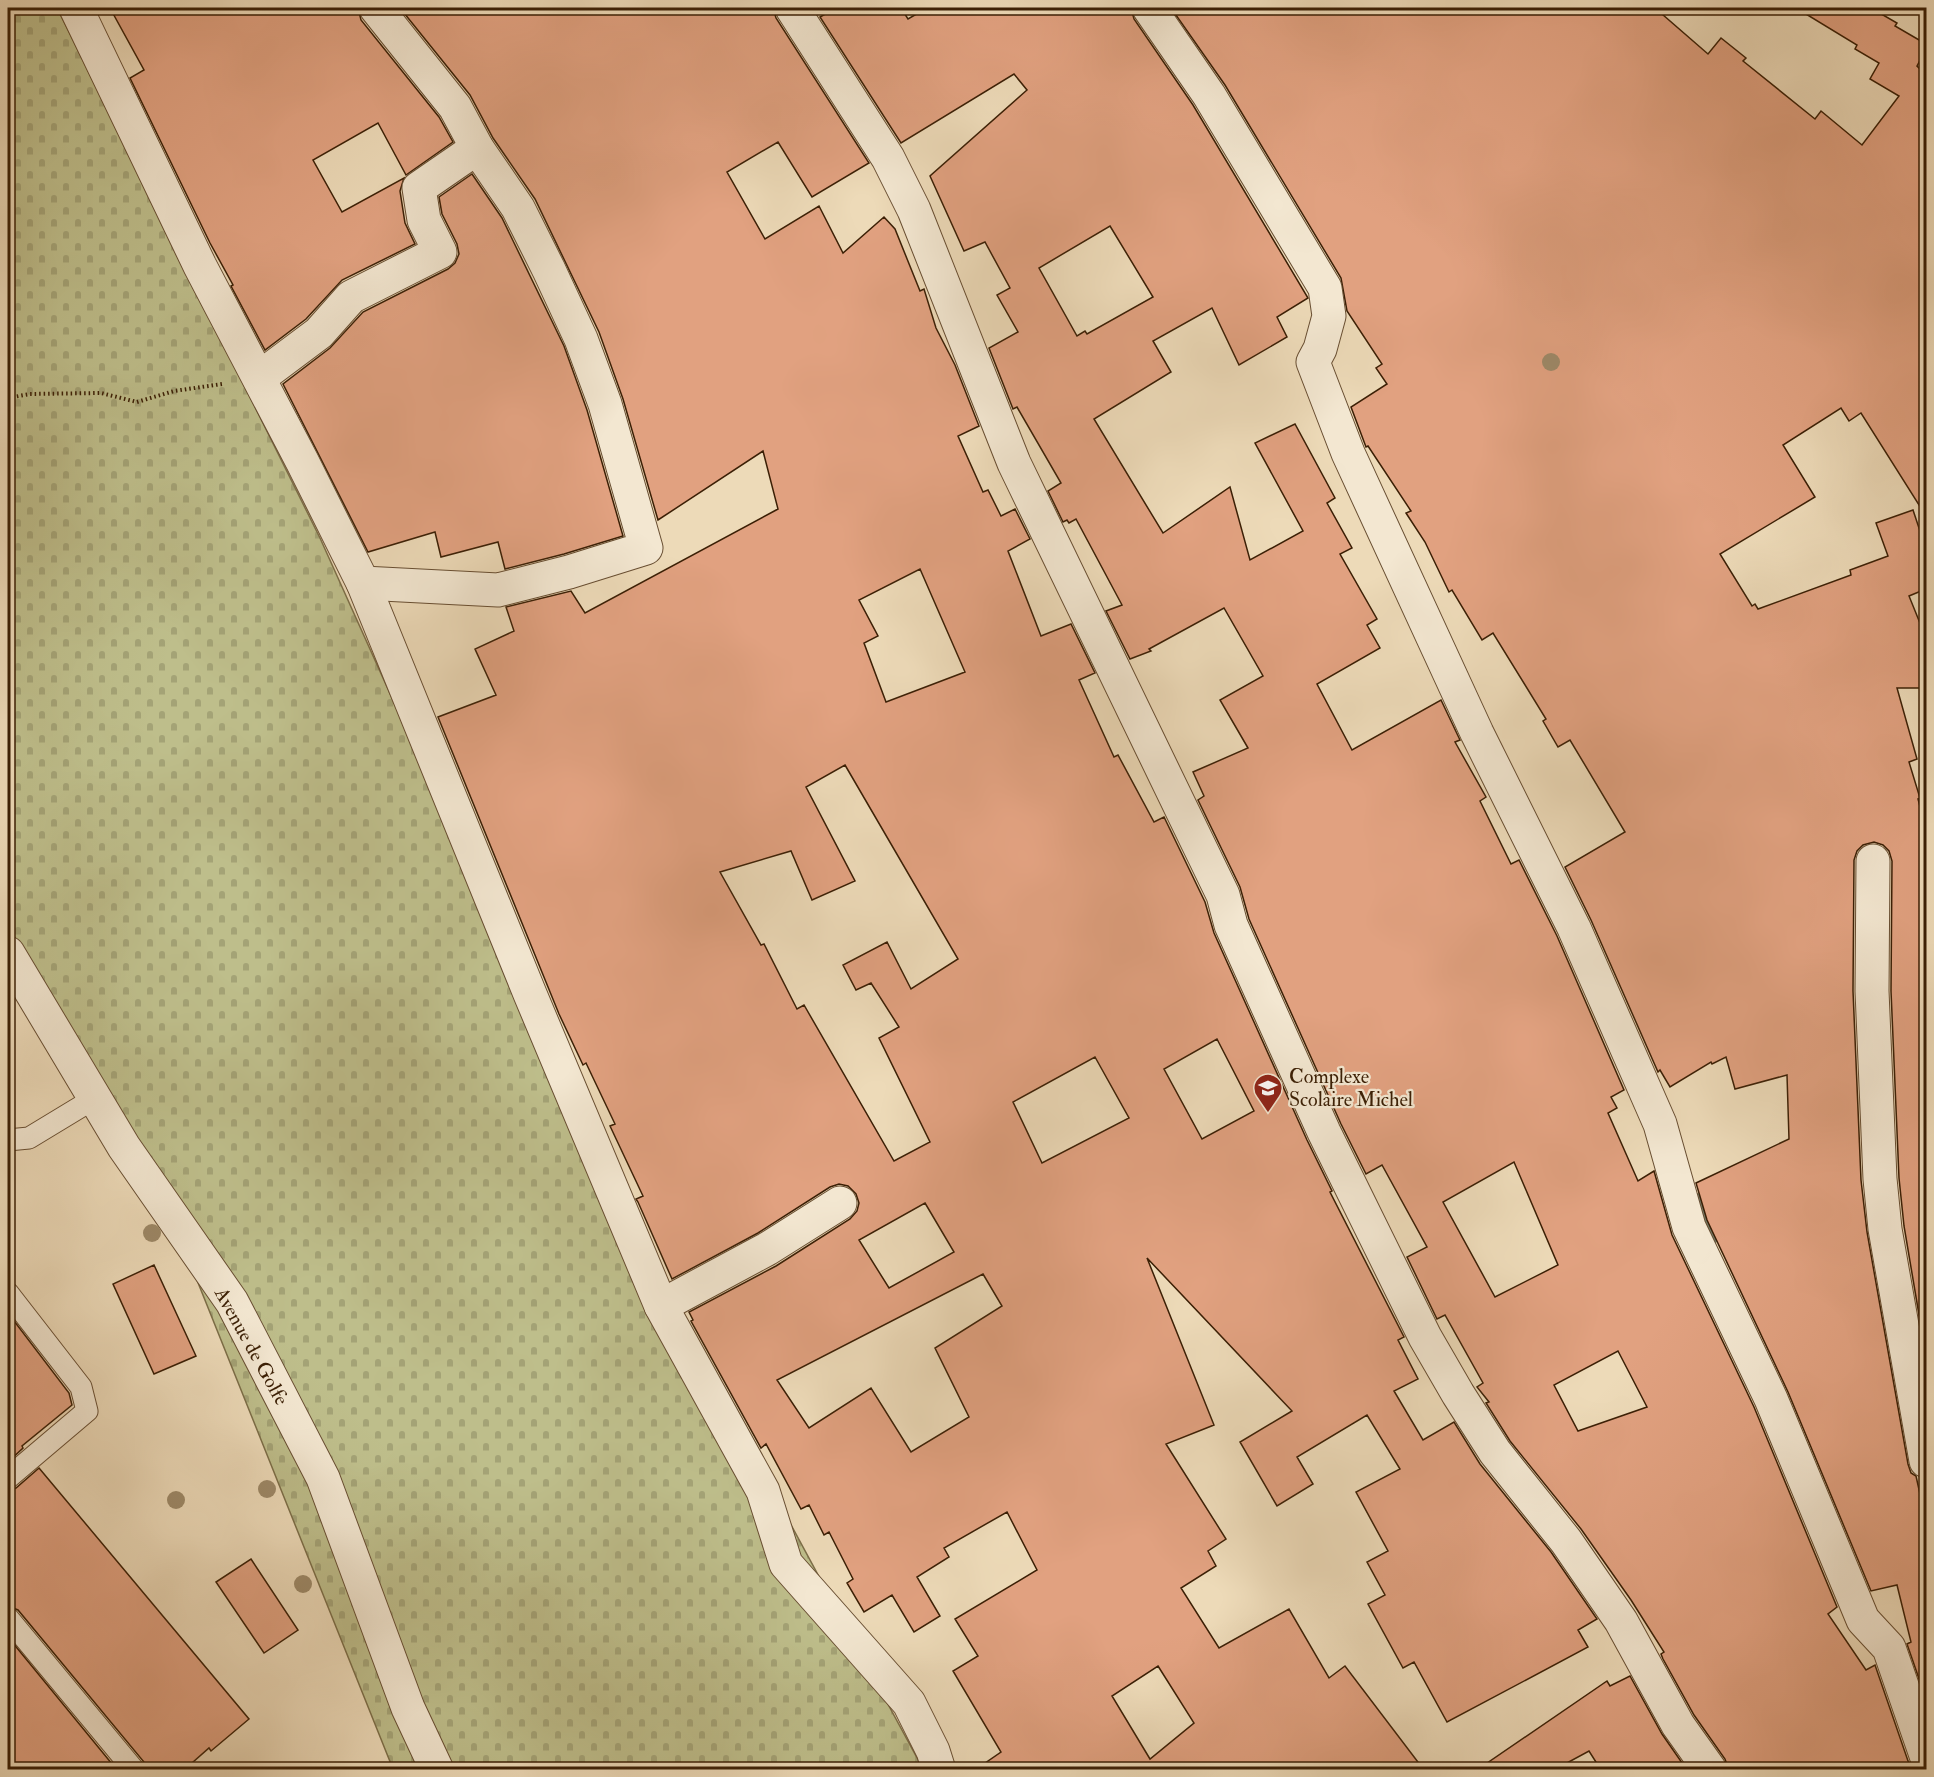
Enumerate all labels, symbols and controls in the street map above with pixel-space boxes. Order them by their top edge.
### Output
place label: Complexe Scolaire Michel [1289,1064,1413,1112]
school or university icon: Complexe Scolaire Michel [1252,1072,1284,1114]
street label: Avenue de Golfe [208,1282,294,1409]

